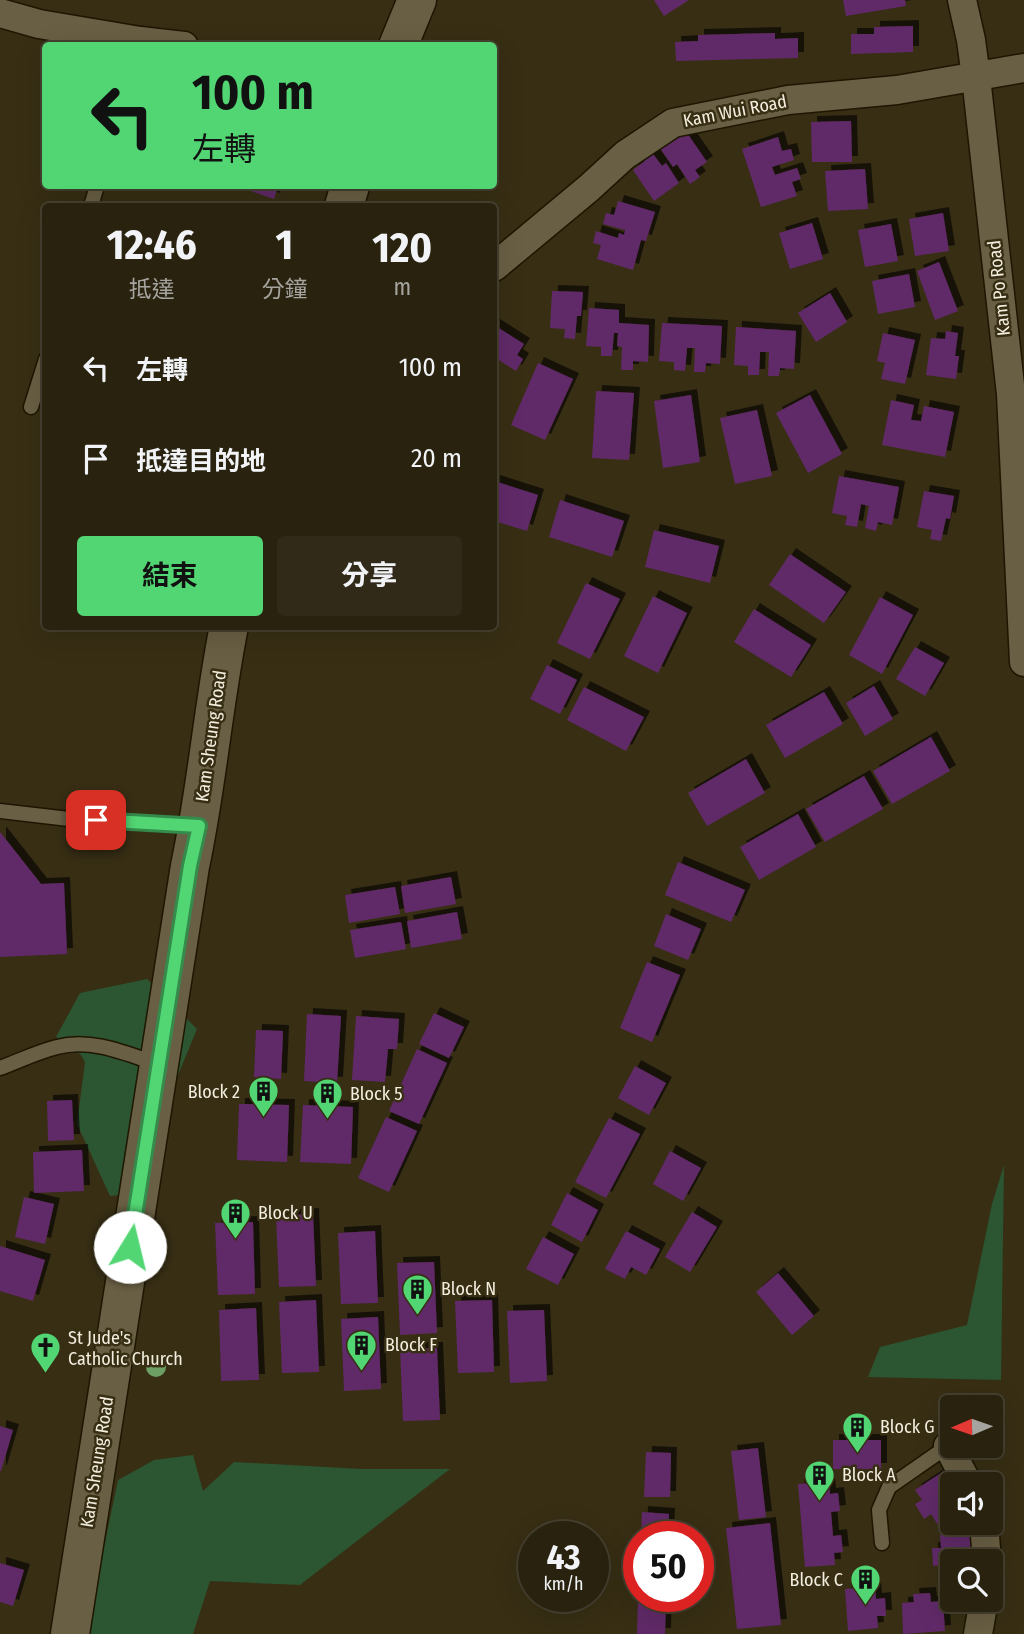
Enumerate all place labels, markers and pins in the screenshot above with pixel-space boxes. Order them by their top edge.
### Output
pin [66,790,126,850]
building icon: Block 2 [246,1075,280,1119]
building icon: Block 5 [310,1077,344,1121]
place label: Block 2 [188,1081,240,1103]
place label: Block 5 [350,1083,403,1105]
building icon: Block U [218,1196,252,1240]
place label: Block U [258,1202,313,1224]
building icon: Block N [401,1272,435,1316]
place label: Block N [441,1278,496,1300]
place label: St Jude's Catholic Church [68,1327,183,1370]
building icon: Block F [345,1328,379,1372]
church icon: St Jude's Catholic Church [28,1331,62,1375]
place label: Block F [385,1334,437,1356]
building icon: Block G [840,1410,874,1454]
place label: Block G [880,1416,935,1438]
building icon: Block A [802,1458,836,1502]
place label: Block A [842,1464,896,1486]
building icon: Block C [849,1563,883,1607]
place label: Block C [790,1569,843,1591]

